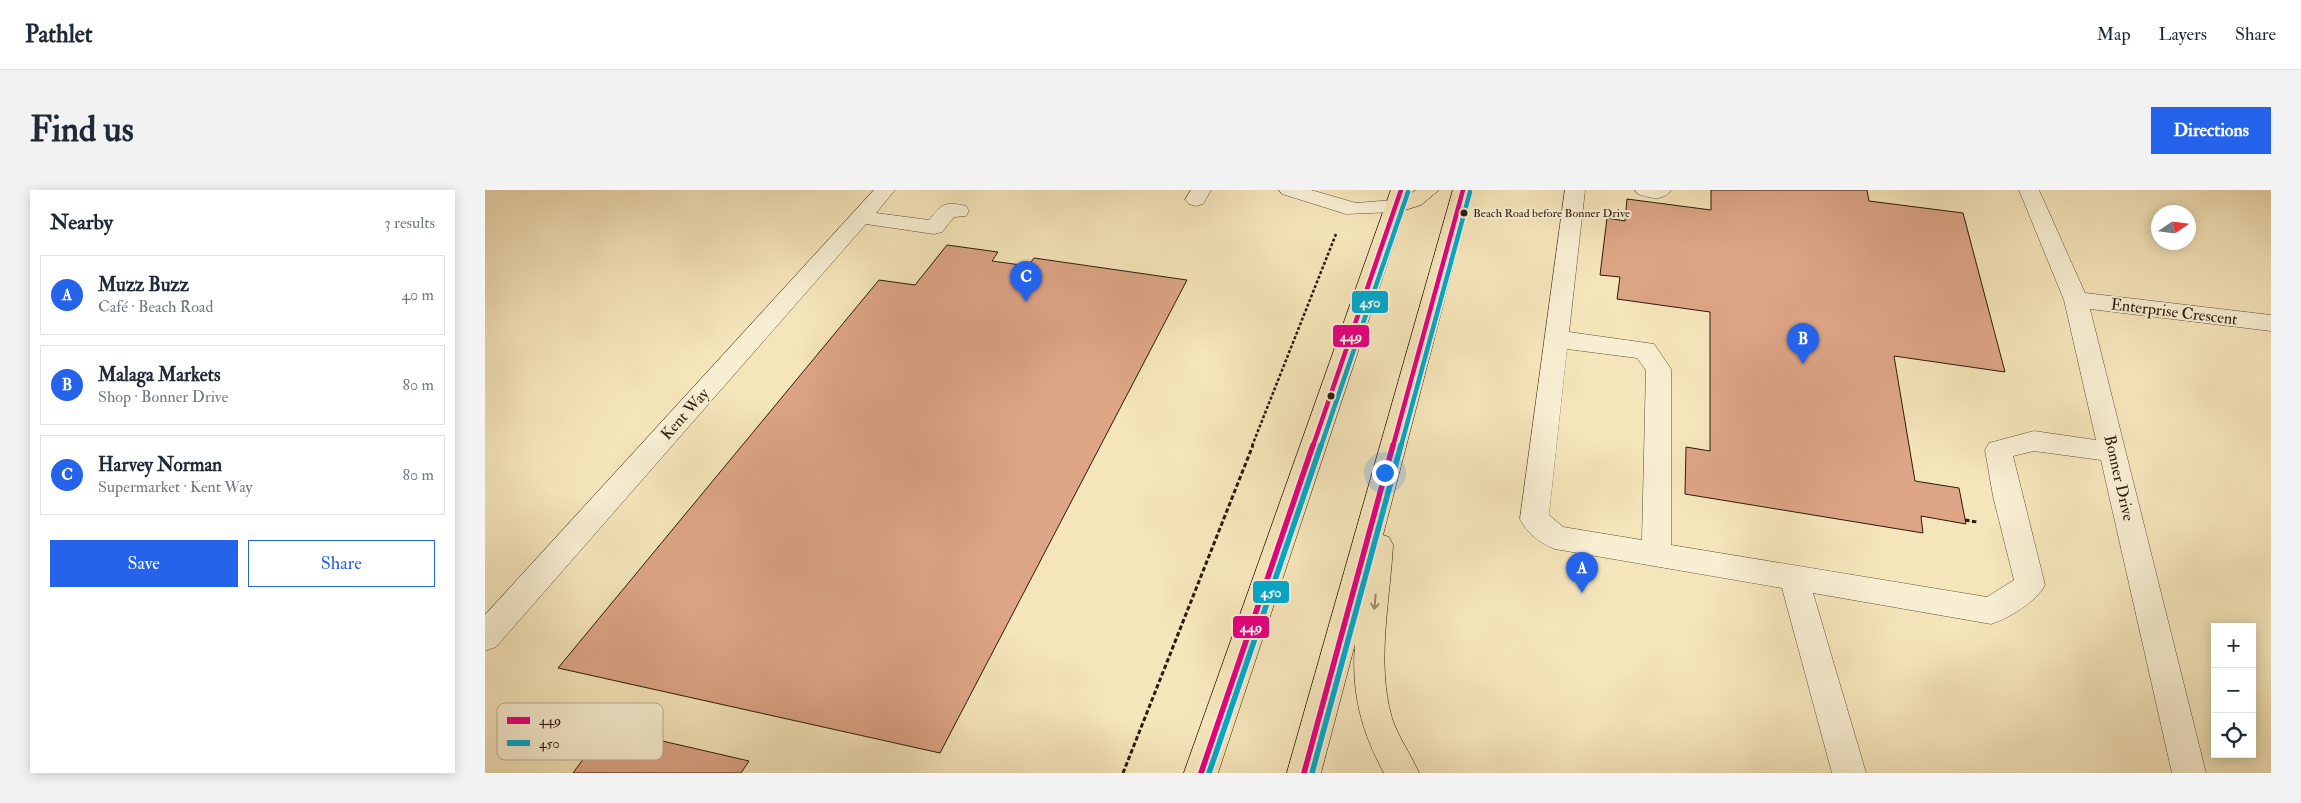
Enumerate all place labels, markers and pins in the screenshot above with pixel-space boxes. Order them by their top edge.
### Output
place label: Beach Road before Bonner Drive [1473,206,1630,221]
marker: Beach Road before Bonner Drive [1459,208,1469,218]
pin: C [1010,261,1042,302]
pin: B [1787,323,1819,364]
unlabelled marker [1326,391,1336,401]
pin: A [1566,552,1598,593]

